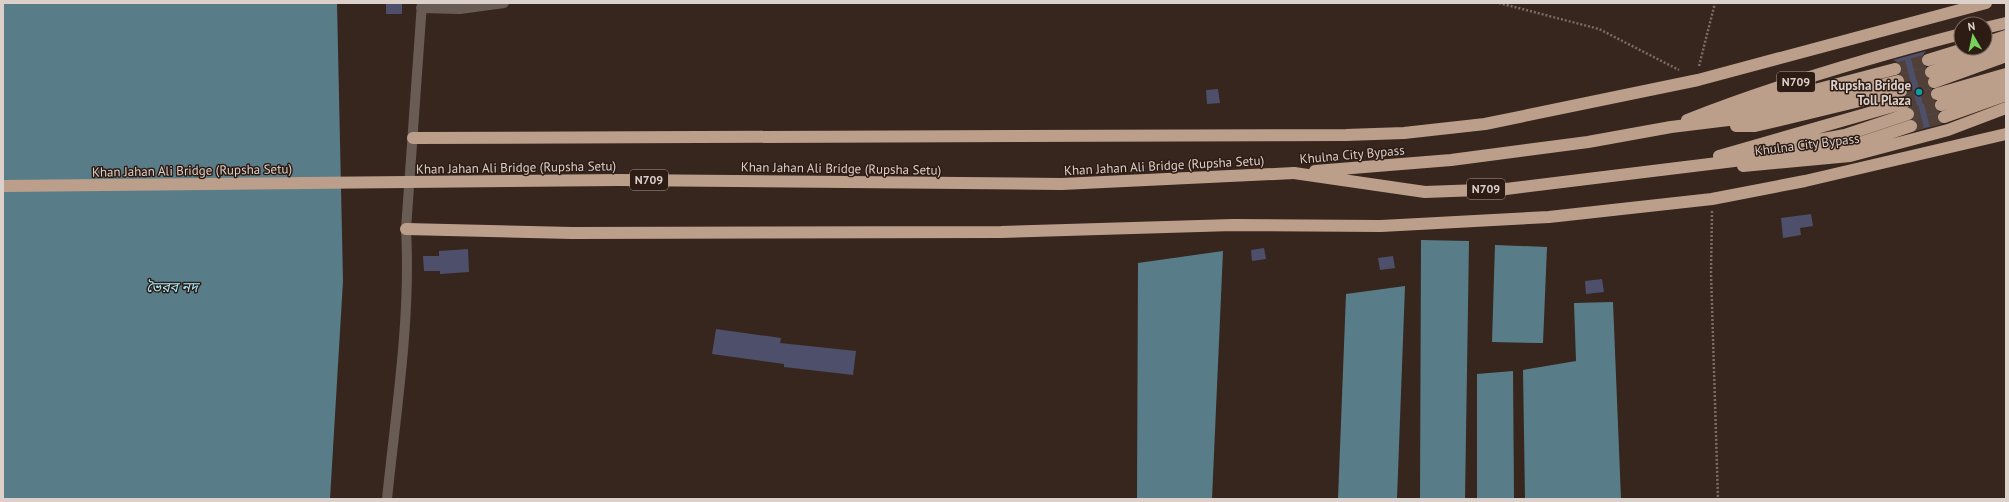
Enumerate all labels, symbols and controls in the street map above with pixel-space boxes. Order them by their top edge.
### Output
north arrow [1953,16,1993,56]
text: N [1967,19,1976,34]
road number: N709 [1777,72,1815,92]
place label: Rupsha Bridge Toll Plaza [1831,77,1911,109]
marker: Rupsha Bridge Toll Plaza [1914,87,1924,97]
street label: Khulna City Bypass [1754,130,1860,159]
street label: Khulna City Bypass [1299,141,1405,168]
street label: Khan Jahan Ali Bridge (Rupsha Setu) [1064,152,1264,179]
street label: Khan Jahan Ali Bridge (Rupsha Setu) [416,157,616,178]
street label: Khan Jahan Ali Bridge (Rupsha Setu) [741,158,941,179]
street label: Khan Jahan Ali Bridge (Rupsha Setu) [92,160,292,181]
road number: N709 [630,170,668,190]
road number: N709 [1467,179,1505,199]
water label: ভৈরব নদ [146,278,201,296]

